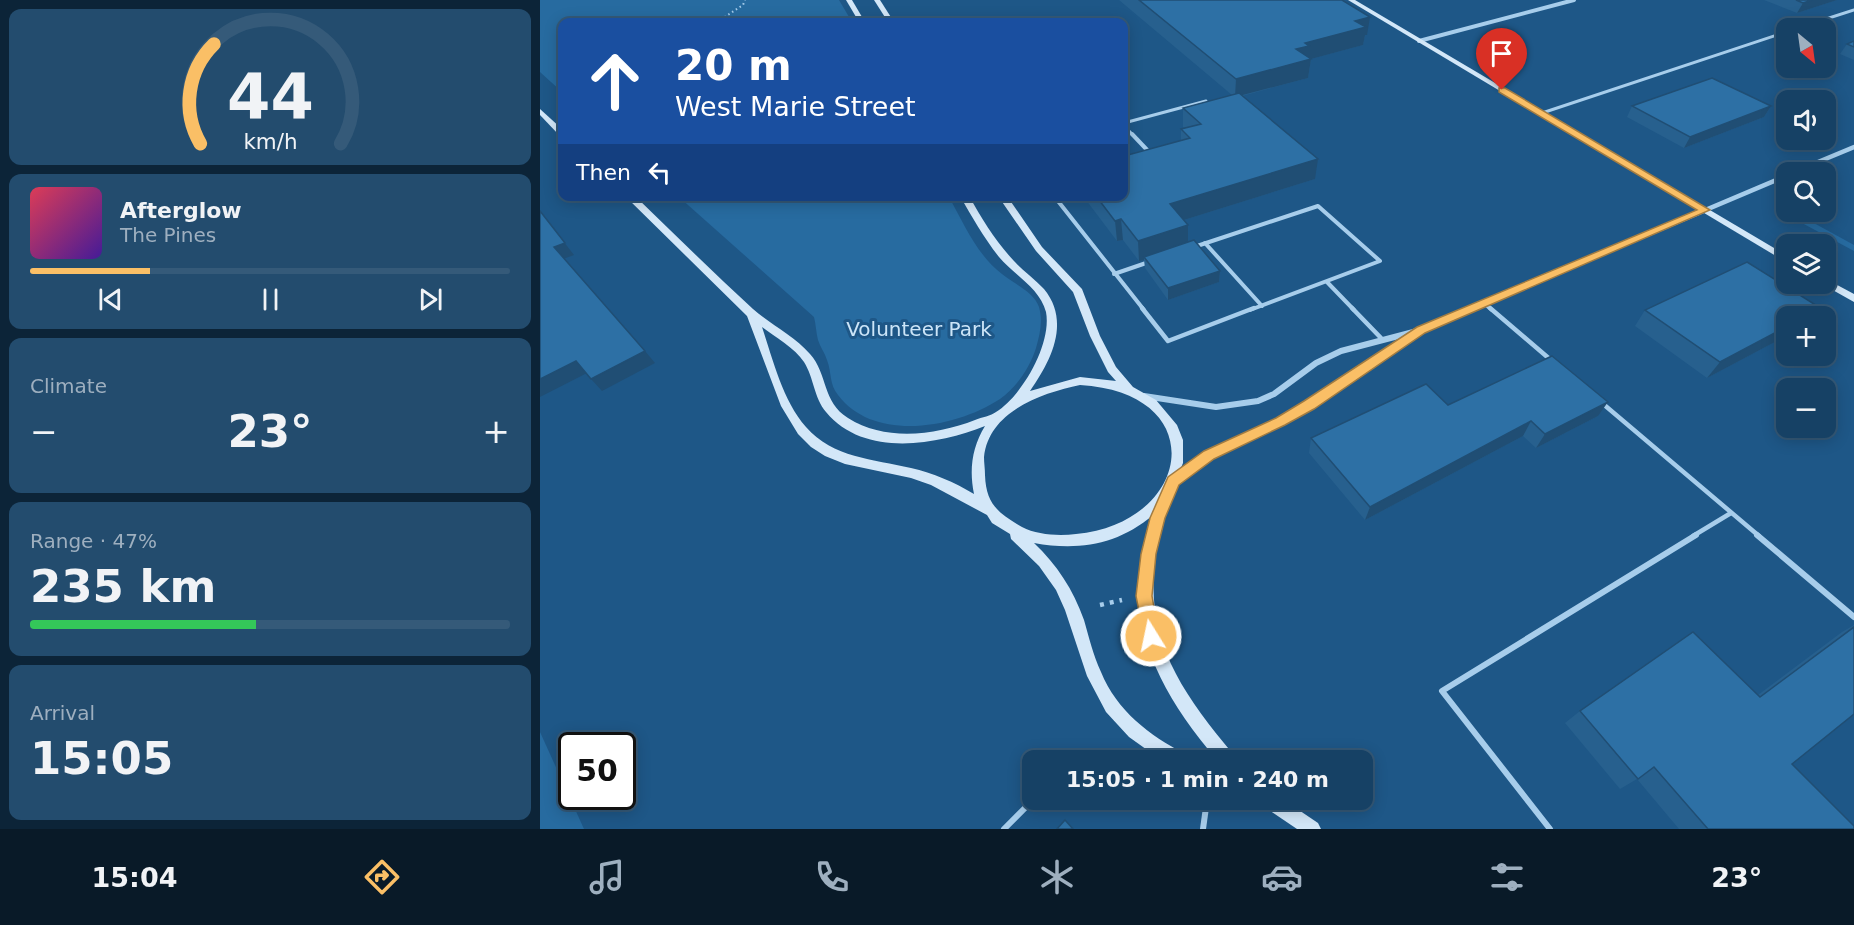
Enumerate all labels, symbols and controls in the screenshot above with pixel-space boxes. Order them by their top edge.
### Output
north arrow [1776,18,1836,78]
map controls [1776,18,1836,438]
pin [1476,28,1527,90]
icon: arrive [1485,37,1518,70]
text: 20 m [675,41,792,90]
icon: ahead [576,42,654,120]
text: 44 [227,60,313,133]
button: sound [1776,90,1836,150]
text: West Marie Street [675,91,916,122]
text: km/h [243,129,297,154]
icon: left [643,156,676,189]
text: Then [576,160,631,185]
button: search [1776,162,1836,222]
text: Afterglow [120,198,242,223]
text: The Pines [120,223,216,247]
button: layers [1776,234,1836,294]
icon: previous [94,283,127,316]
icon: pause [254,283,287,316]
icon: next [414,283,447,316]
button: + [1776,306,1836,366]
park label: Volunteer Park [846,317,992,341]
text: Climate [30,374,107,398]
button: − [1776,378,1836,438]
text: 23° [227,405,313,458]
text: − [30,412,58,451]
text: + [482,412,510,451]
text: Range · 47% [30,529,157,553]
text: 235 km [30,560,216,613]
position arrow [1119,604,1183,668]
text: Arrival [30,701,95,725]
text: 15:05 [30,732,173,785]
speed limit sign: 50 [558,732,636,810]
text: 15:05 · 1 min · 240 m [1066,767,1329,792]
icon: directions [361,856,403,898]
icon: music [586,856,628,898]
icon: phone [811,856,853,898]
icon: climate [1036,856,1078,898]
icon: car [1261,856,1303,898]
icon: filters [1486,856,1528,898]
text: 15:04 [92,862,178,893]
text: 23° [1711,862,1762,893]

